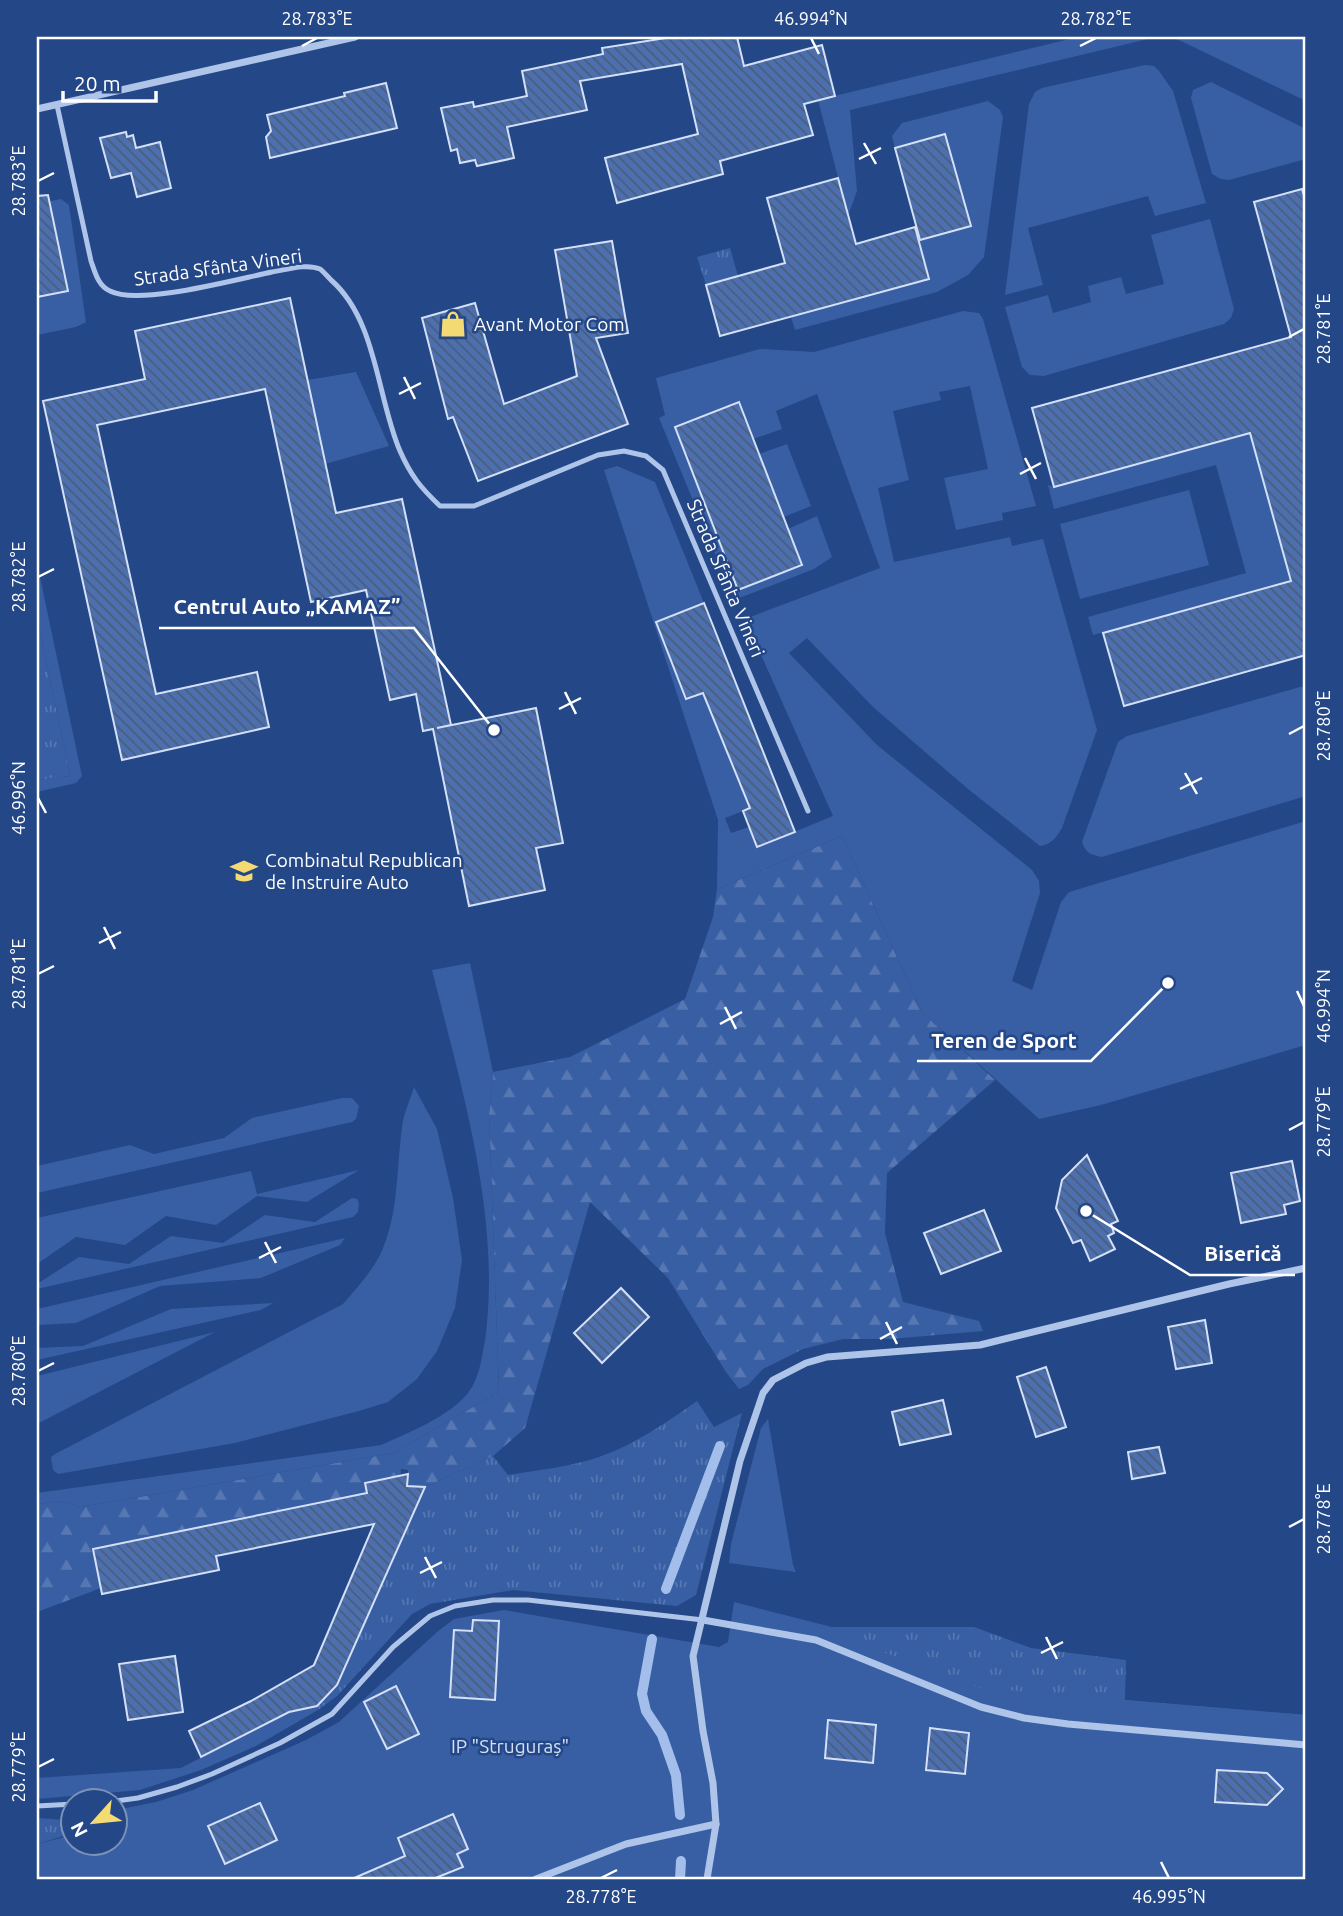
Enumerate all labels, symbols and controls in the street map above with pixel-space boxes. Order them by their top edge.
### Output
text: 28.783°E [281,8,353,28]
text: 46.994°N [774,8,848,28]
text: 28.782°E [1060,8,1132,28]
scale bar [63,60,156,104]
text: 20 m [74,71,121,95]
text: 28.783°E [8,145,28,217]
street label: Strada Sfânta Vineri [133,244,303,290]
text: 28.781°E [1313,293,1333,365]
shop icon: Avant Motor Com [438,309,468,339]
place label: Avant Motor Com [474,313,625,335]
street label: Strada Sfânta Vineri [683,496,769,660]
text: 28.782°E [8,541,28,613]
callout: Centrul Auto „KAMAZ” [159,586,414,628]
text: Centrul Auto „KAMAZ” [173,594,401,618]
text: 28.780°E [1313,690,1333,762]
text: 46.996°N [8,761,28,835]
place label: Combinatul Republican de Instruire Auto [265,849,463,893]
school or university icon: Combinatul Republican de Instruire Auto [229,856,259,886]
text: 28.781°E [8,938,28,1010]
text: 46.994°N [1313,969,1333,1043]
callout: Teren de Sport [917,1019,1091,1061]
text: Teren de Sport [931,1028,1077,1052]
text: 28.779°E [1313,1086,1333,1158]
callout: Biserică [1190,1233,1295,1275]
text: Biserică [1204,1241,1282,1265]
text: 28.780°E [8,1335,28,1407]
text: 28.778°E [1313,1483,1333,1555]
text: 28.779°E [8,1731,28,1803]
park label: IP "Struguraș" [451,1735,569,1757]
north arrow [60,1786,130,1856]
text: N [66,1818,92,1841]
text: 28.778°E [565,1886,637,1906]
text: 46.995°N [1132,1886,1206,1906]

